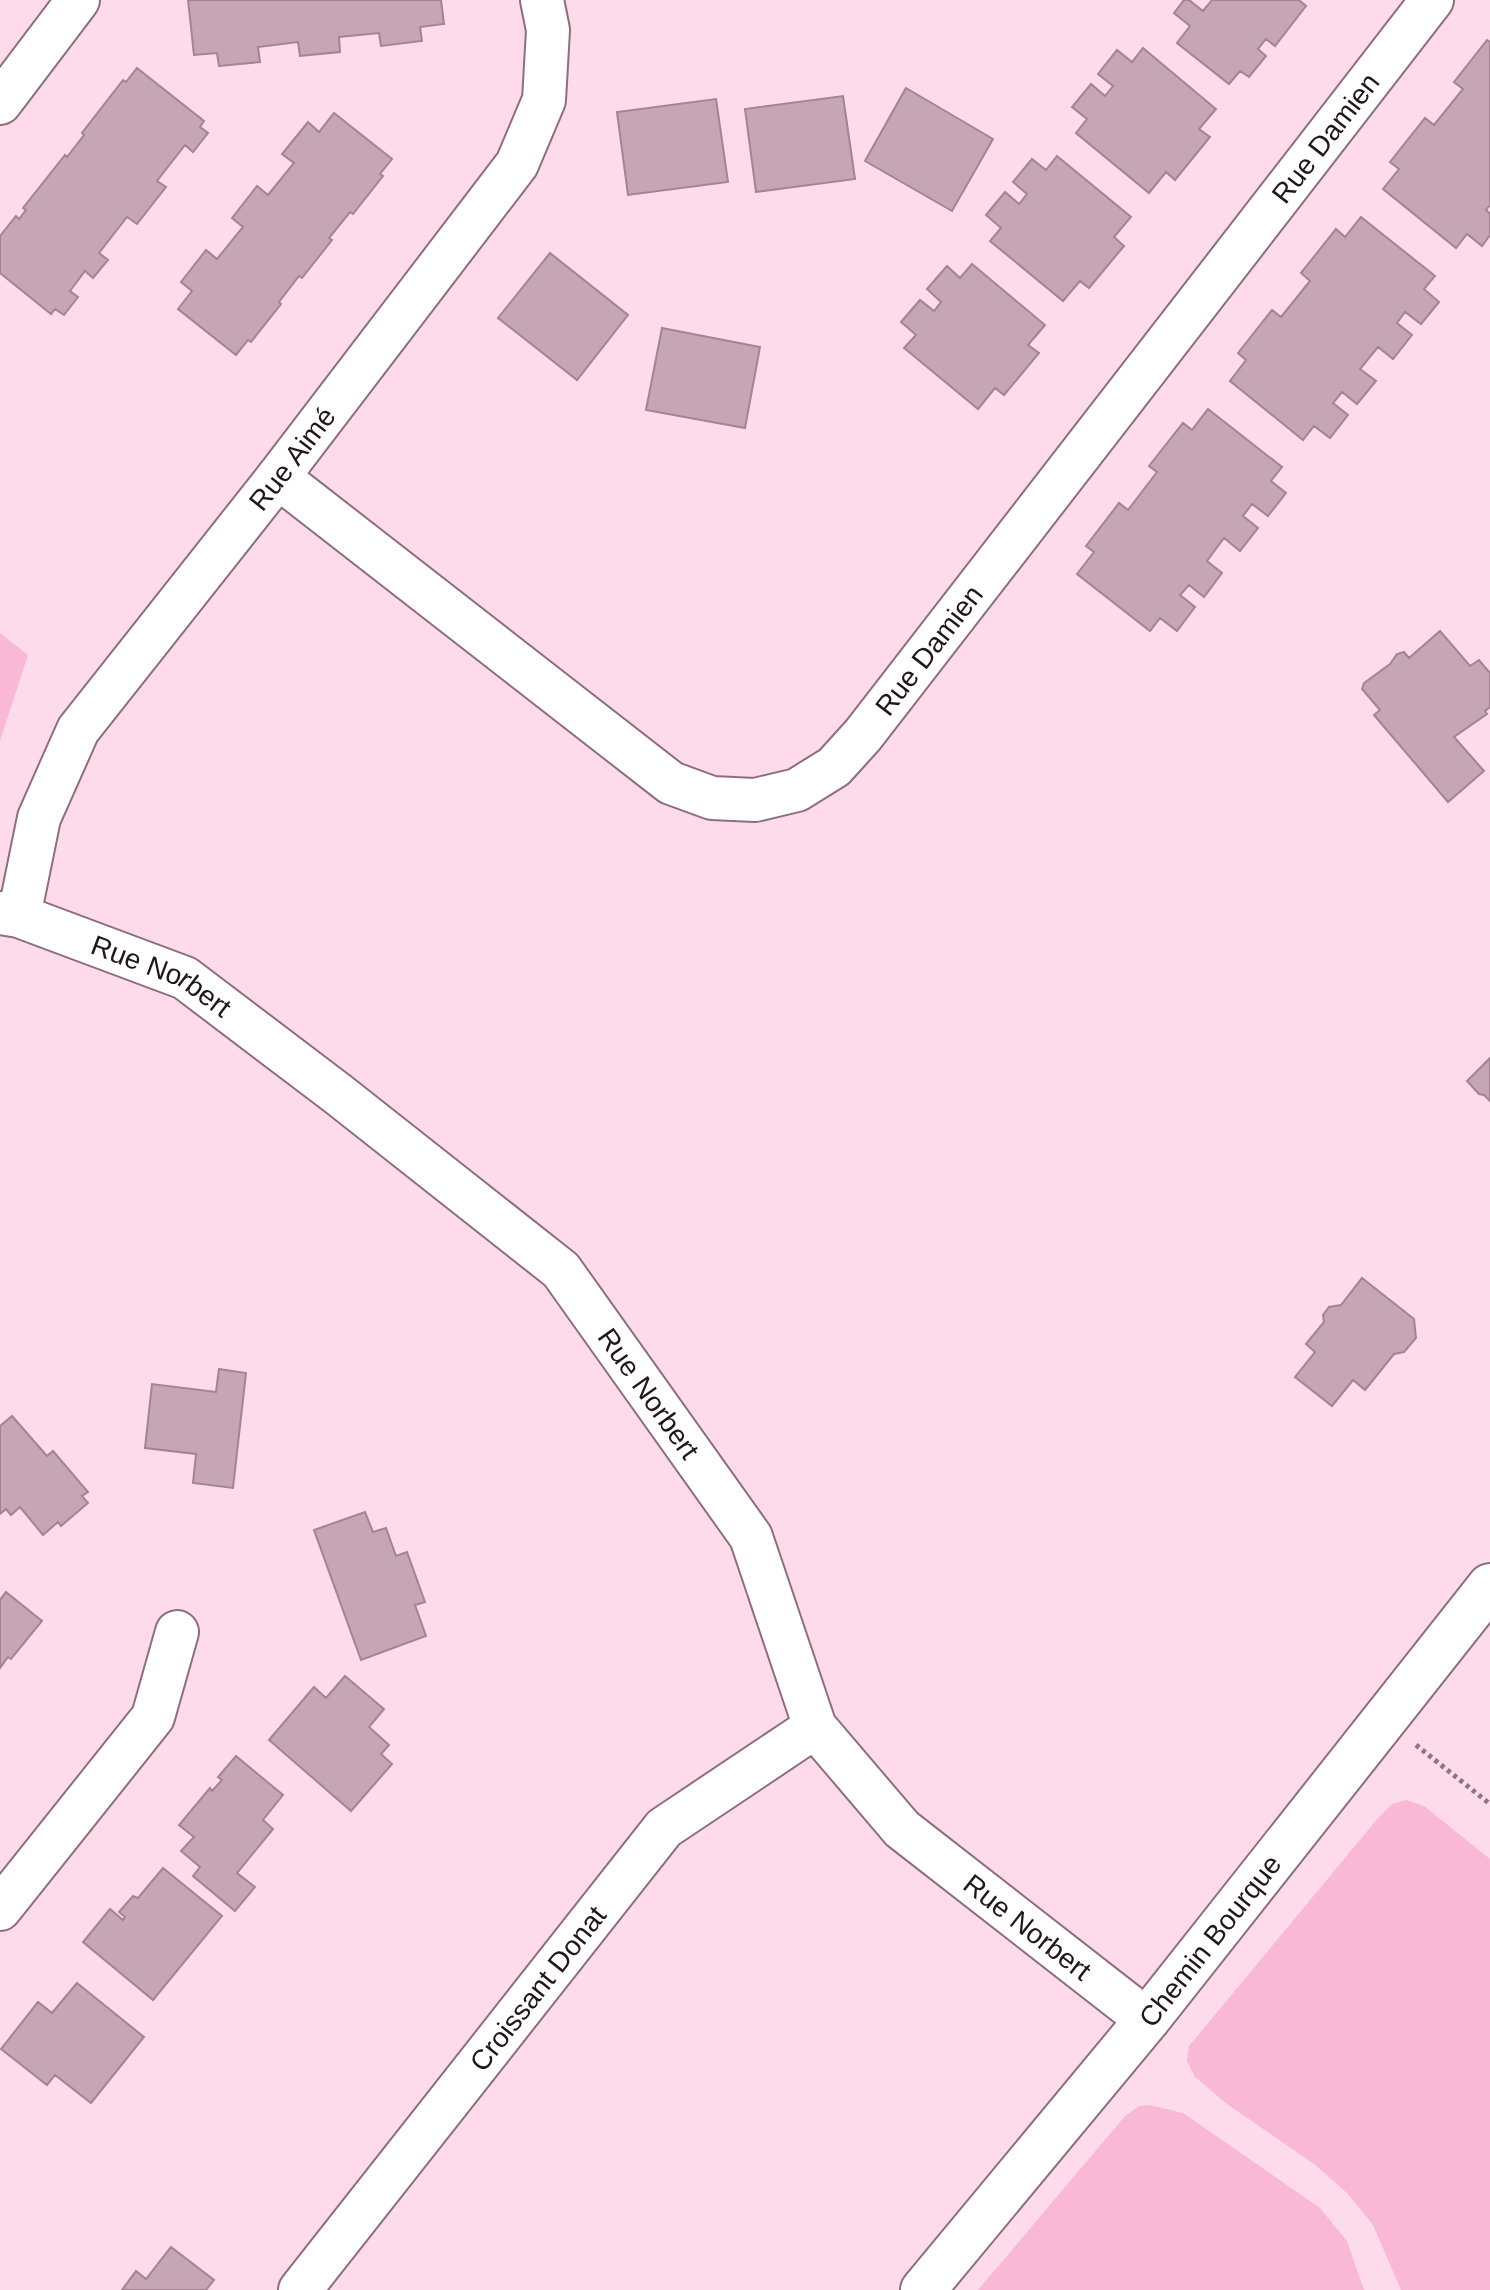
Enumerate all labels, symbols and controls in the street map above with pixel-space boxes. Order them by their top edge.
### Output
street label: Rue Damien [1266,67,1386,209]
street label: Rue Aimé [243,401,342,516]
street label: Rue Damien [869,579,989,722]
street label: Rue Norbert [87,929,237,1023]
street label: Rue Norbert [592,1323,705,1465]
street label: Chemin Bourque [1133,1849,1287,2033]
street label: Rue Norbert [958,1868,1097,1987]
street label: Croissant Donat [464,1900,612,2077]

